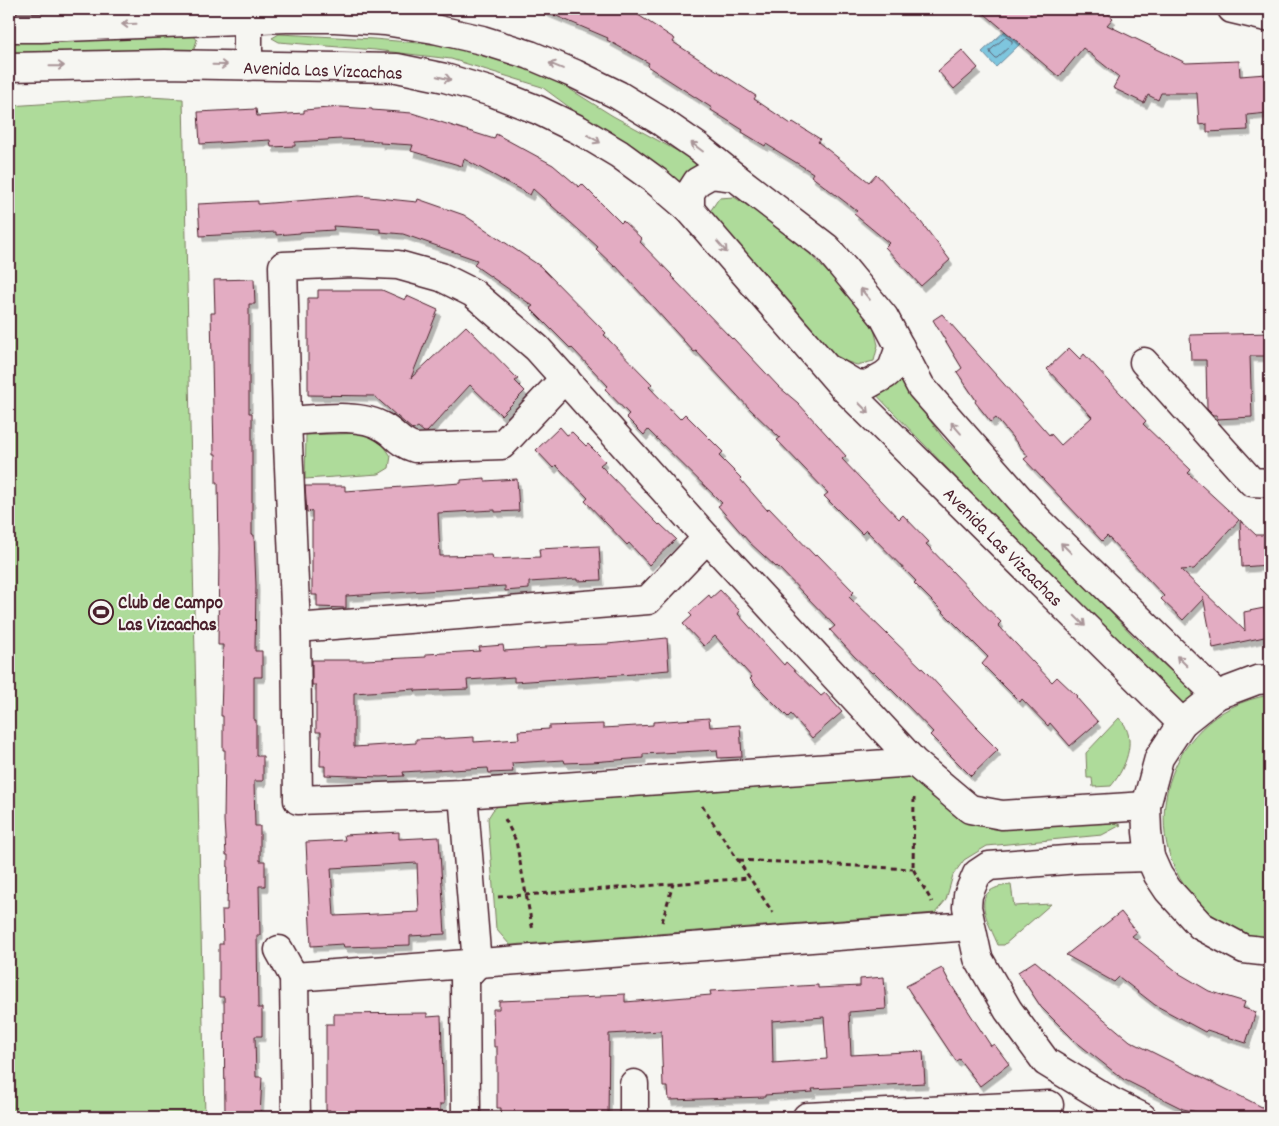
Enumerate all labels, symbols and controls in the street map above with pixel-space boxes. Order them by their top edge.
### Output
one-way arrow [122,20,138,29]
street label: Avenida Las Vizcachas [243,56,403,89]
one-way arrow [49,61,65,71]
one-way arrow [212,61,228,70]
one-way arrow [549,61,564,70]
one-way arrow [436,74,452,83]
one-way arrow [587,135,601,145]
one-way arrow [691,141,704,152]
one-way arrow [717,240,728,253]
one-way arrow [859,288,871,301]
one-way arrow [858,402,870,414]
one-way arrow [951,421,962,434]
street label: Avenida Las Vizcachas [935,482,1068,615]
one-way arrow [1059,542,1072,554]
place label: Club de Campo Las Vizcachas [118,591,223,640]
sports icon: Club de Campo Las Vizcachas [88,599,114,625]
one-way arrow [1073,615,1086,627]
one-way arrow [1175,655,1188,667]

